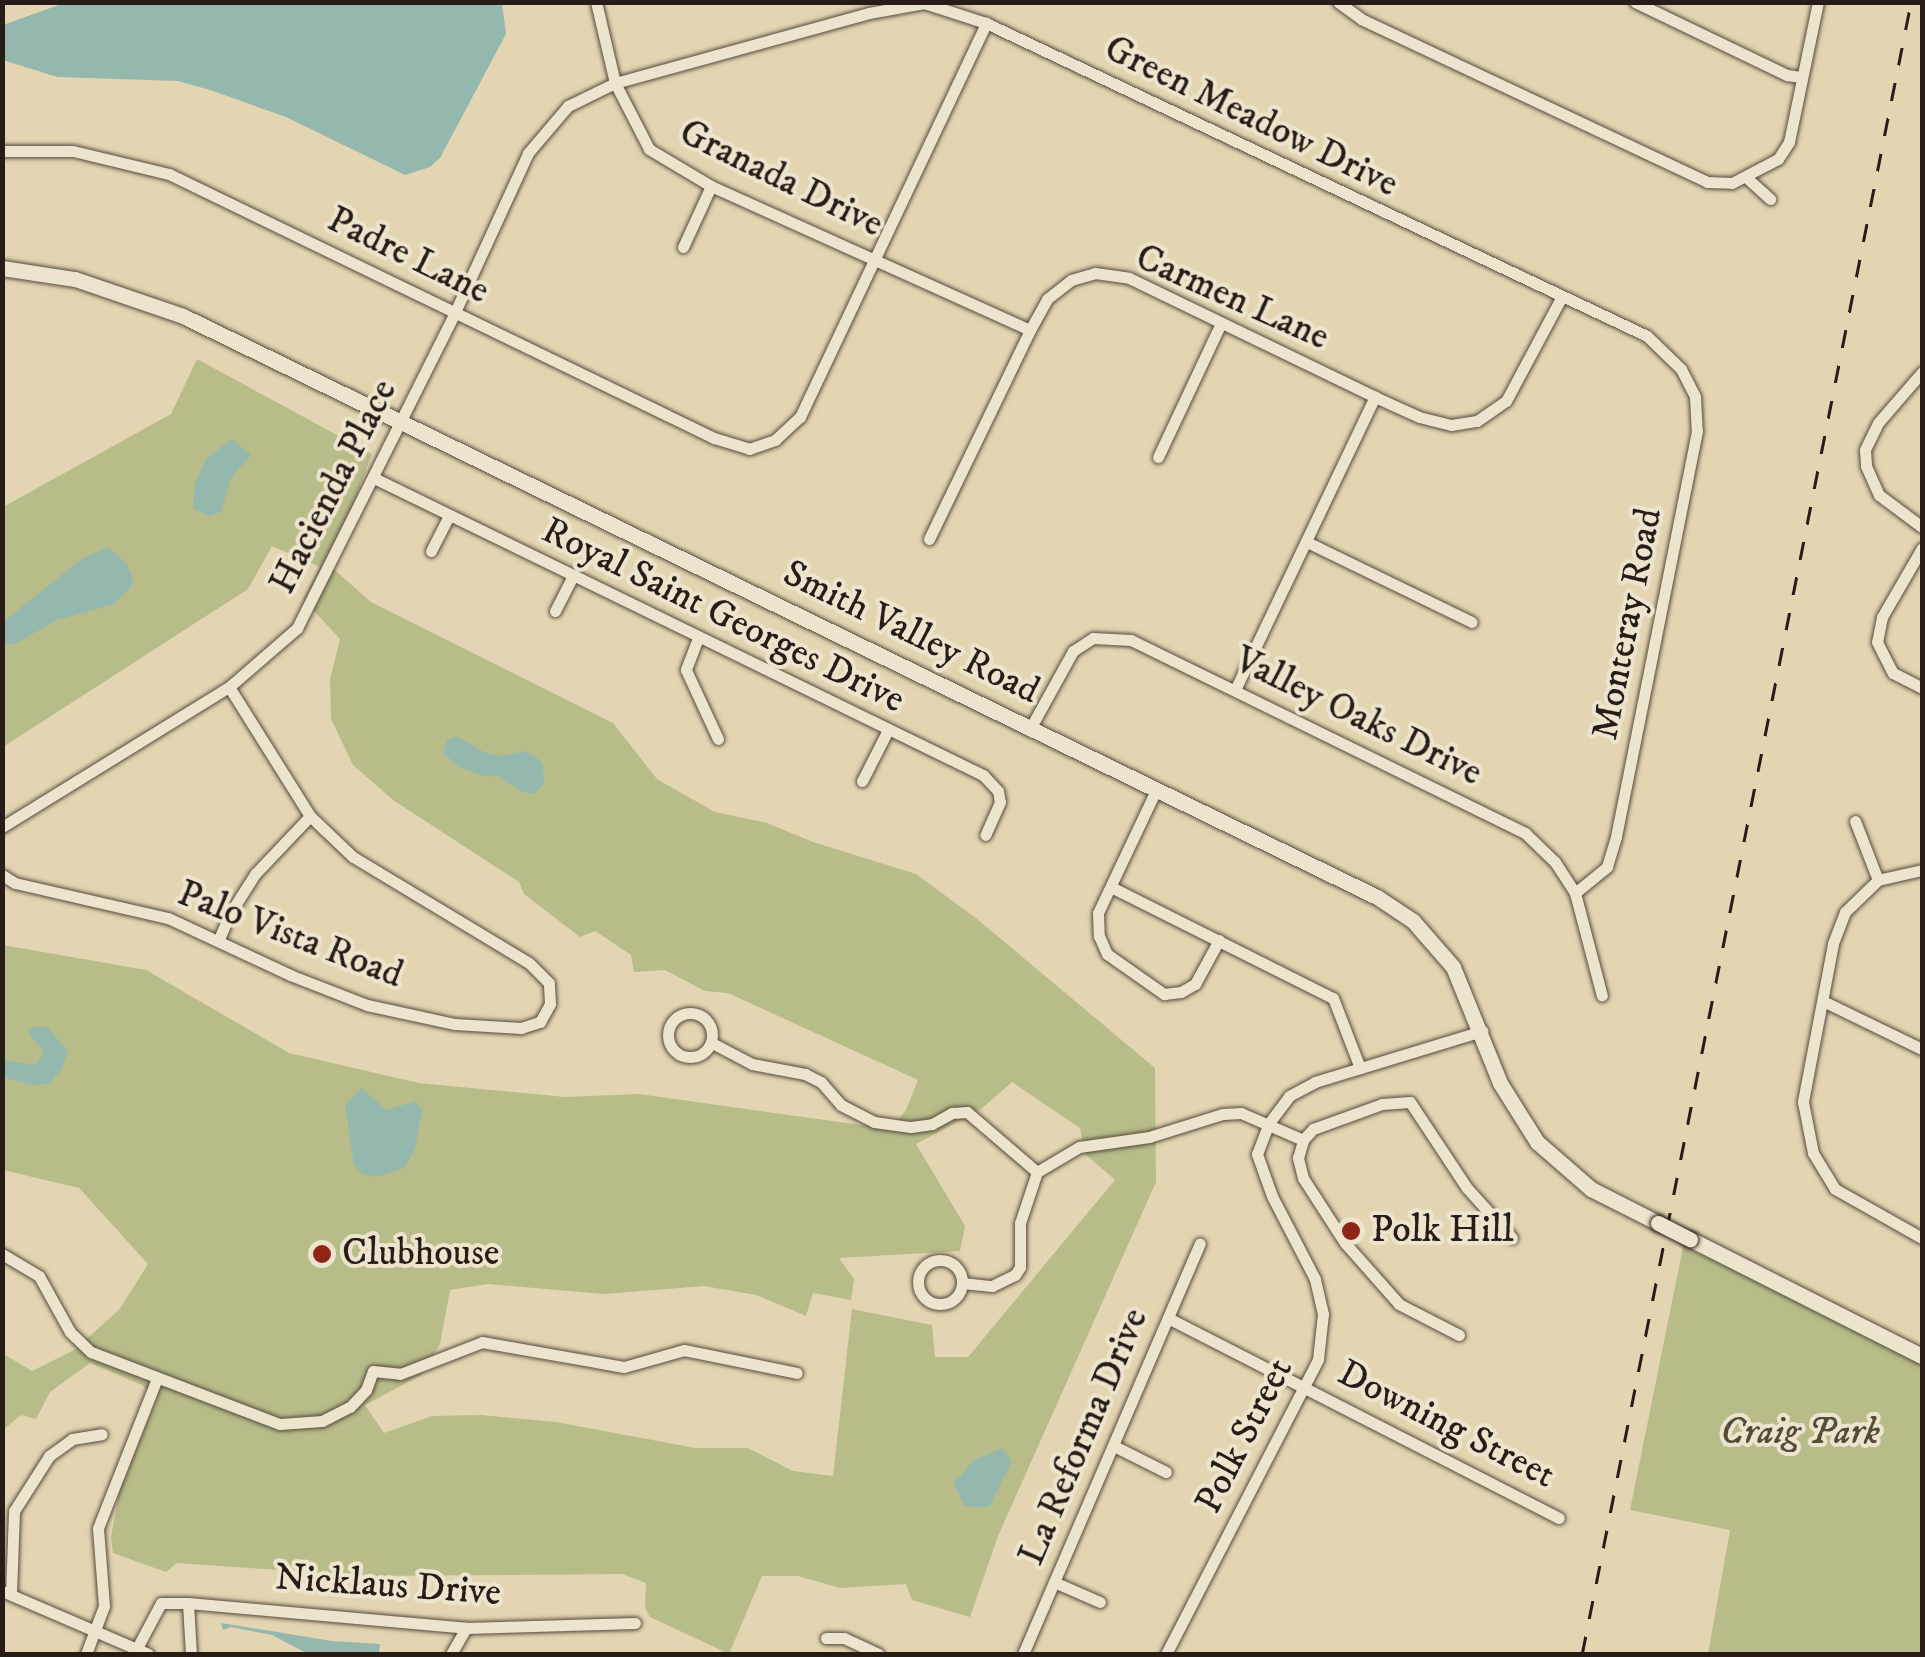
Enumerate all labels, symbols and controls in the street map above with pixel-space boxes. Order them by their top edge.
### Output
street label: Green Meadow Drive [1097,26,1405,208]
street label: Granada Drive [672,110,890,248]
street label: Padre Lane [320,197,496,315]
street label: Carmen Lane [1128,235,1336,361]
street label: Hacienda Place [260,372,408,602]
street label: Monteray Road [1583,504,1673,744]
street label: Royal Saint Georges Drive [534,508,912,724]
street label: Smith Valley Road [775,551,1047,715]
street label: Valley Oaks Drive [1227,637,1489,797]
street label: Palo Vista Road [171,871,409,999]
place label: Polk Hill [1371,1208,1514,1254]
marker: Polk Hill [1340,1220,1362,1242]
place label: Clubhouse [342,1231,500,1277]
marker: Clubhouse [311,1243,333,1265]
street label: La Reforma Drive [1009,1302,1159,1572]
street label: Polk Street [1187,1351,1303,1521]
street label: Downing Street [1330,1351,1562,1499]
park label: Craig Park [1720,1410,1880,1456]
street label: Nicklaus Drive [273,1555,503,1617]

